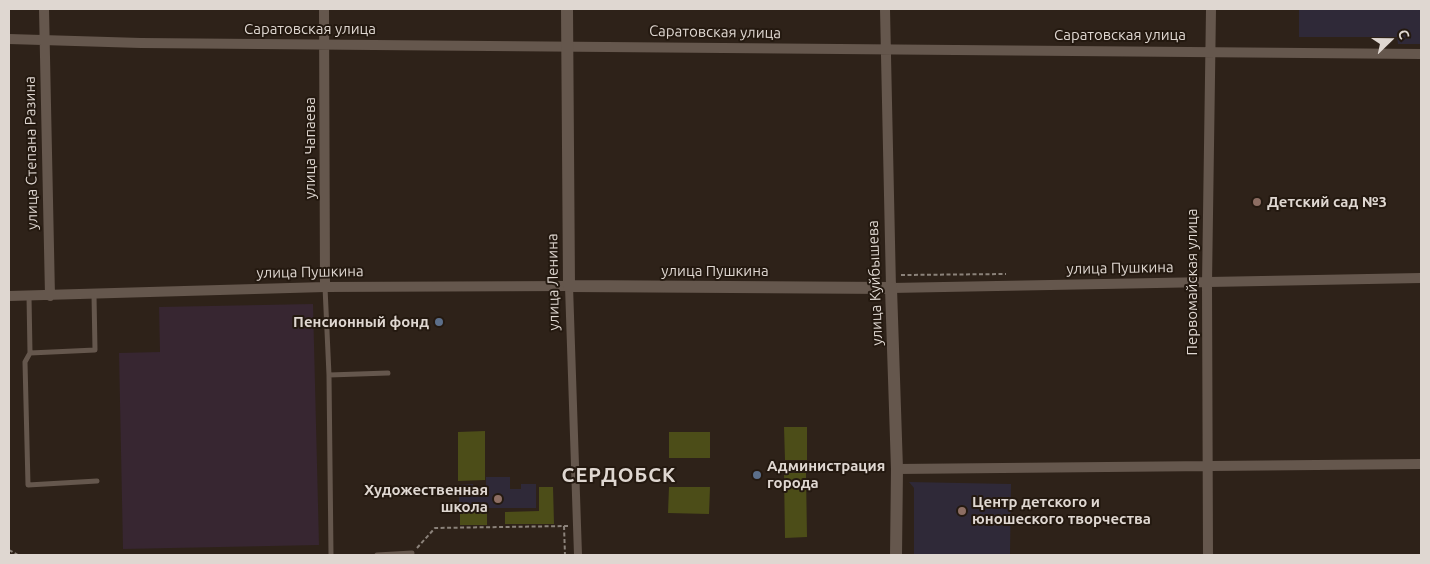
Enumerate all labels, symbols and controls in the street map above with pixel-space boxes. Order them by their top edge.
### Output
north arrow [1365,15,1415,65]
street label: Саратовская улица [244,20,376,38]
street label: Саратовская улица [649,22,781,42]
street label: Саратовская улица [1054,26,1186,44]
text: С [1395,27,1413,42]
street label: улица Степана Разина [21,76,41,230]
street label: улица Чапаева [301,97,319,199]
place label: Детский сад №3 [1267,193,1387,211]
marker: Детский сад №3 [1251,196,1263,208]
street label: Первомайская улица [1183,209,1201,355]
street label: улица Куйбышева [864,220,886,346]
street label: улица Ленина [543,233,563,331]
street label: улица Пушкина [1066,258,1174,278]
street label: улица Пушкина [256,262,364,282]
street label: улица Пушкина [661,262,769,280]
place label: Пенсионный фонд [293,313,429,331]
marker: Пенсионный фонд [433,316,445,328]
place label: Администрация города [767,457,885,492]
district label: СЕРДОБСК [561,463,677,487]
marker: Администрация города [751,469,763,481]
place label: Художественная школа [364,481,488,516]
marker: Художественная школа [492,493,504,505]
place label: Центр детского и юношеского творчества [972,493,1151,528]
marker: Центр детского и юношеского творчества [956,505,968,517]

